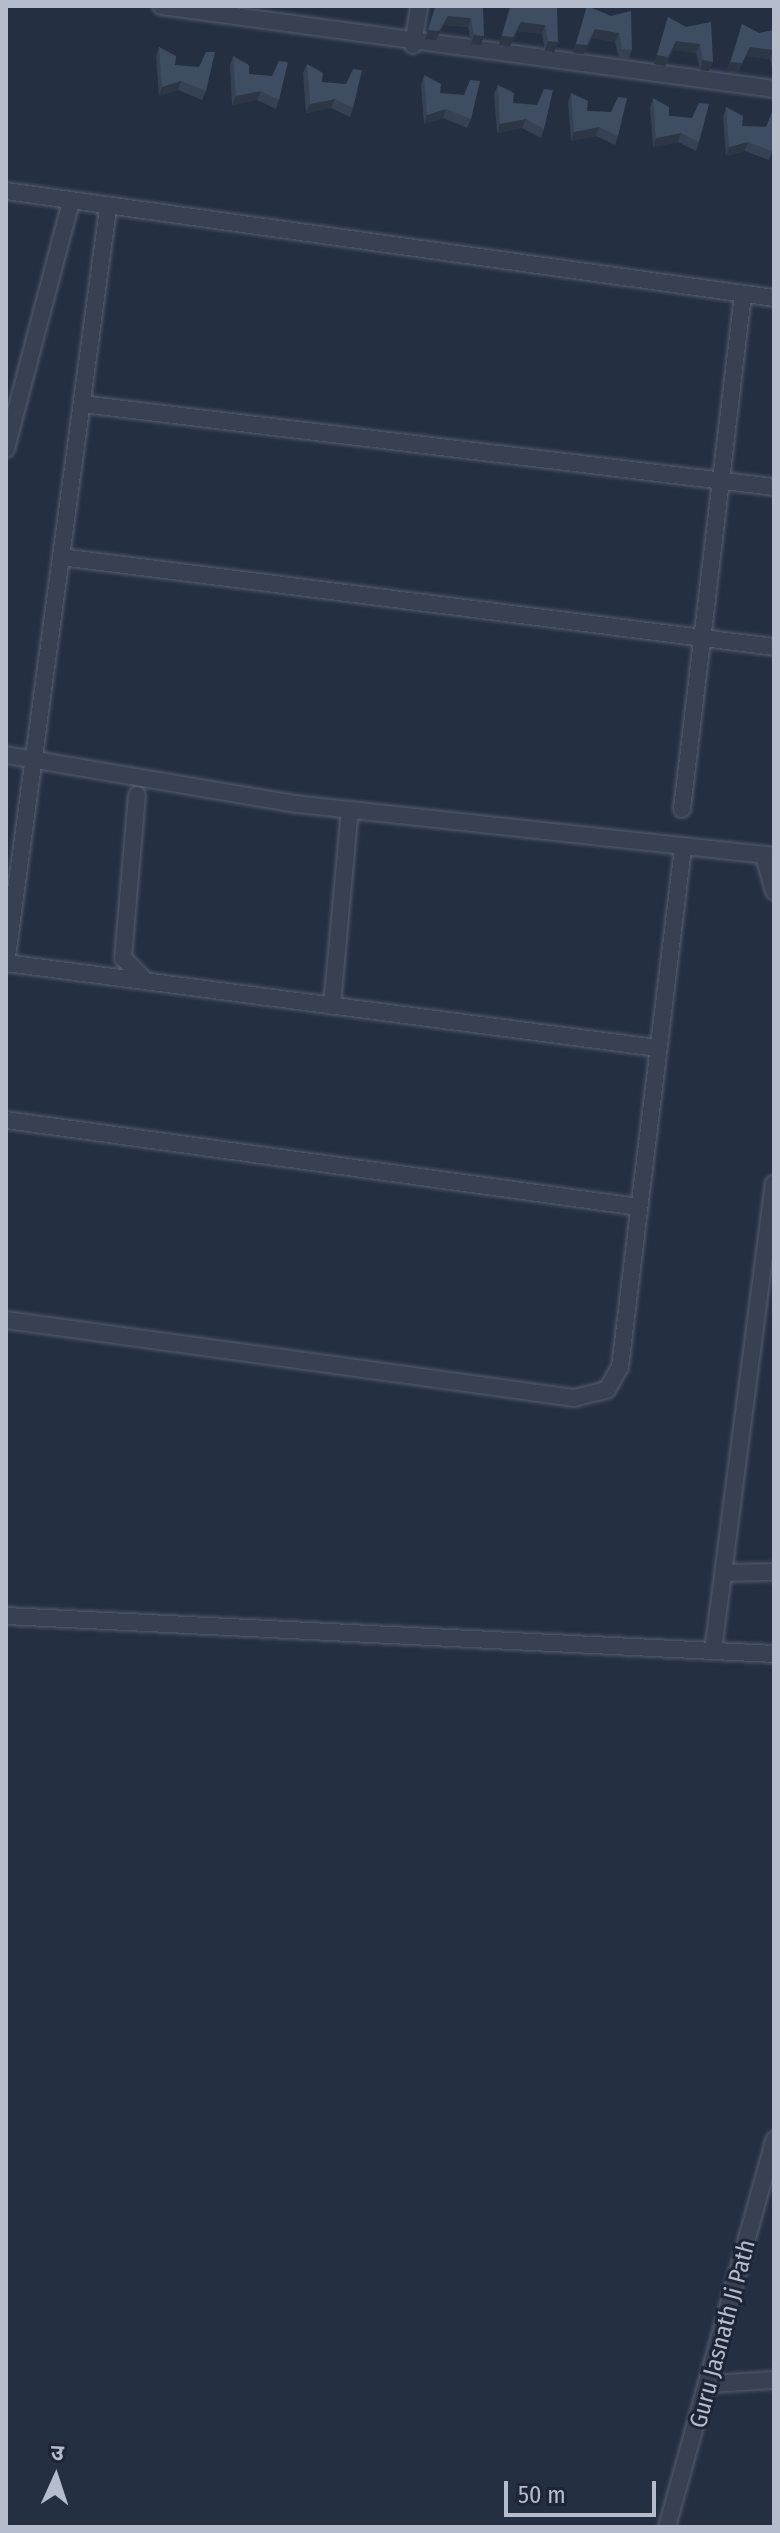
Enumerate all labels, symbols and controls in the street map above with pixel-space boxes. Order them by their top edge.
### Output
street label: Guru Jasnath Ji Path [684,2237,762,2431]
north arrow [16,2437,96,2517]
text: उ [50,2439,64,2466]
scale bar [508,2465,660,2515]
text: 50 m [518,2481,566,2509]

